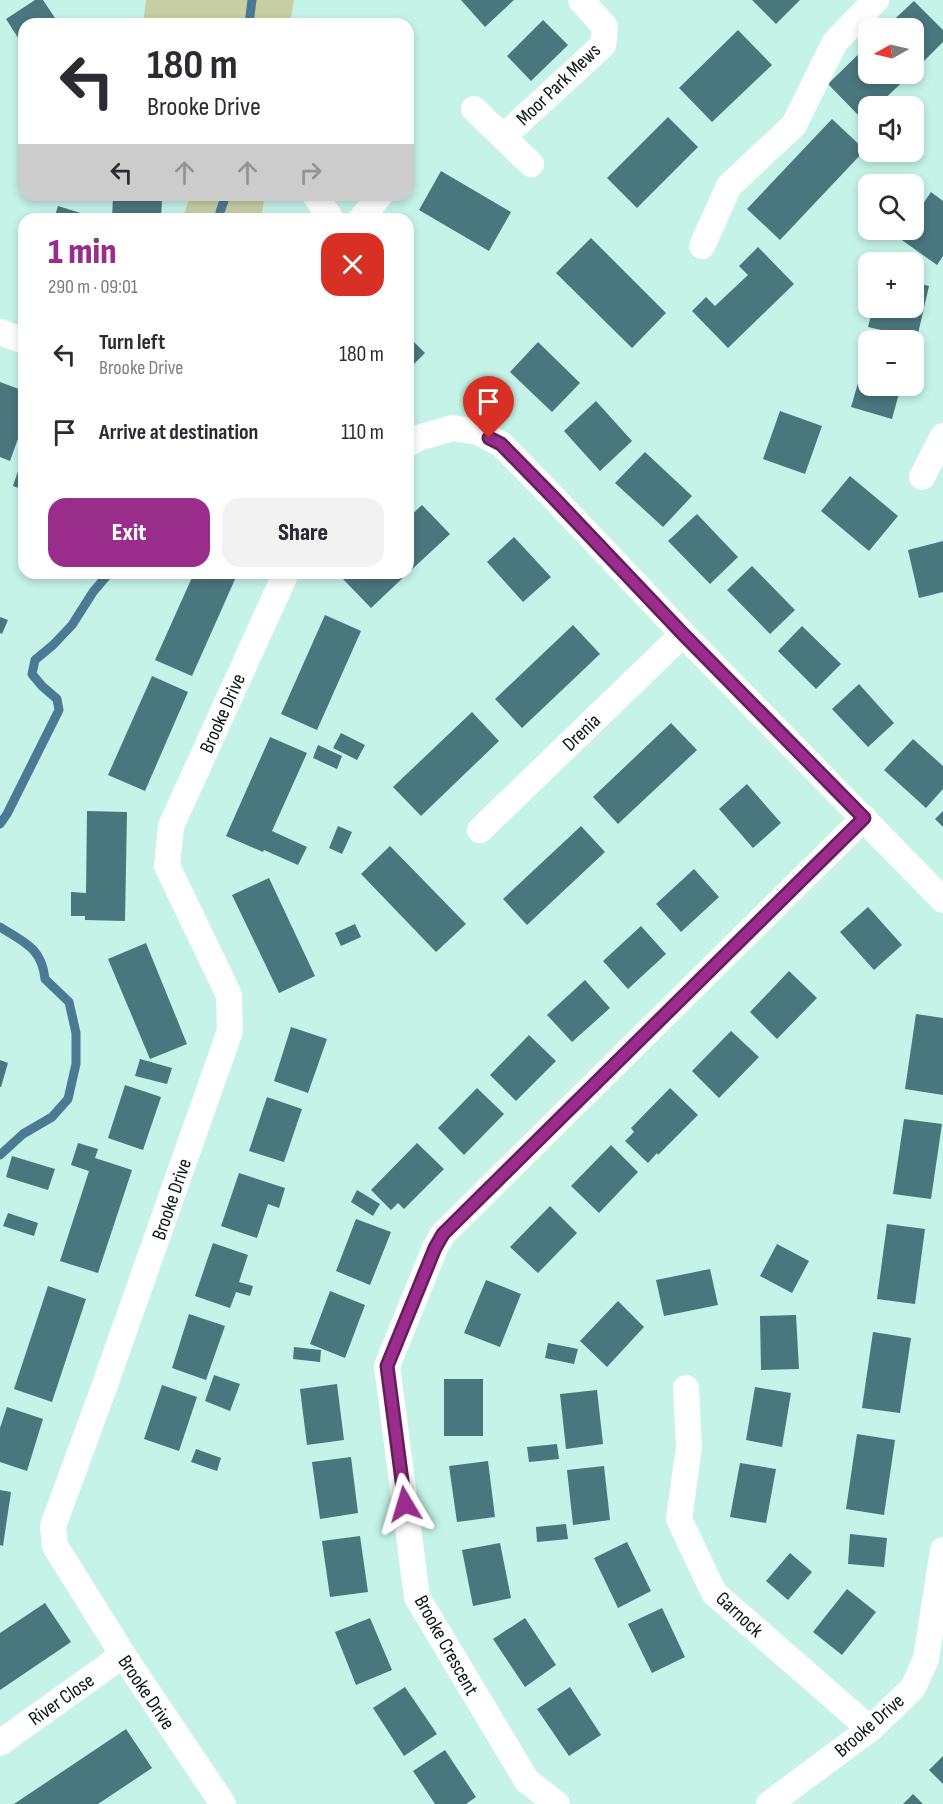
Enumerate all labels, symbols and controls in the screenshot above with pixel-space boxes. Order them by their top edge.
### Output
north arrow [858,18,924,84]
map controls [858,18,924,396]
street label: Moor Park Mews [511,39,606,131]
text: 180 m [147,40,238,91]
icon: left [48,42,126,120]
text: Brooke Drive [147,91,261,123]
button: sound [858,96,924,162]
icon: left [105,156,138,189]
icon: ahead [168,156,201,189]
icon: ahead [231,156,264,189]
icon: right [294,156,327,189]
button: search [858,174,924,240]
text: 1 min [48,231,116,274]
button: close [321,233,384,296]
button: + [858,252,924,318]
text: 290 m · 09:01 [48,275,138,299]
text: Turn left [99,329,165,356]
button: − [858,330,924,396]
icon: left [48,338,81,371]
text: 180 m [339,341,384,368]
text: Brooke Drive [99,356,183,380]
pin [463,376,514,438]
icon: arrive [472,385,505,418]
icon: arrive [48,416,81,449]
text: Arrive at destination [99,419,258,446]
text: 110 m [341,419,384,446]
button: Exit [48,498,210,567]
button: Share [222,498,384,567]
street label: Brooke Drive [195,670,251,757]
street label: Drenia [558,709,606,756]
street label: Brooke Drive [147,1156,197,1243]
position arrow [373,1472,437,1536]
street label: Garnock [711,1587,768,1643]
street label: Brooke Crescent [409,1591,483,1700]
street label: Brooke Drive [113,1651,180,1734]
street label: River Close [24,1669,99,1731]
street label: Brooke Drive [830,1689,909,1762]

